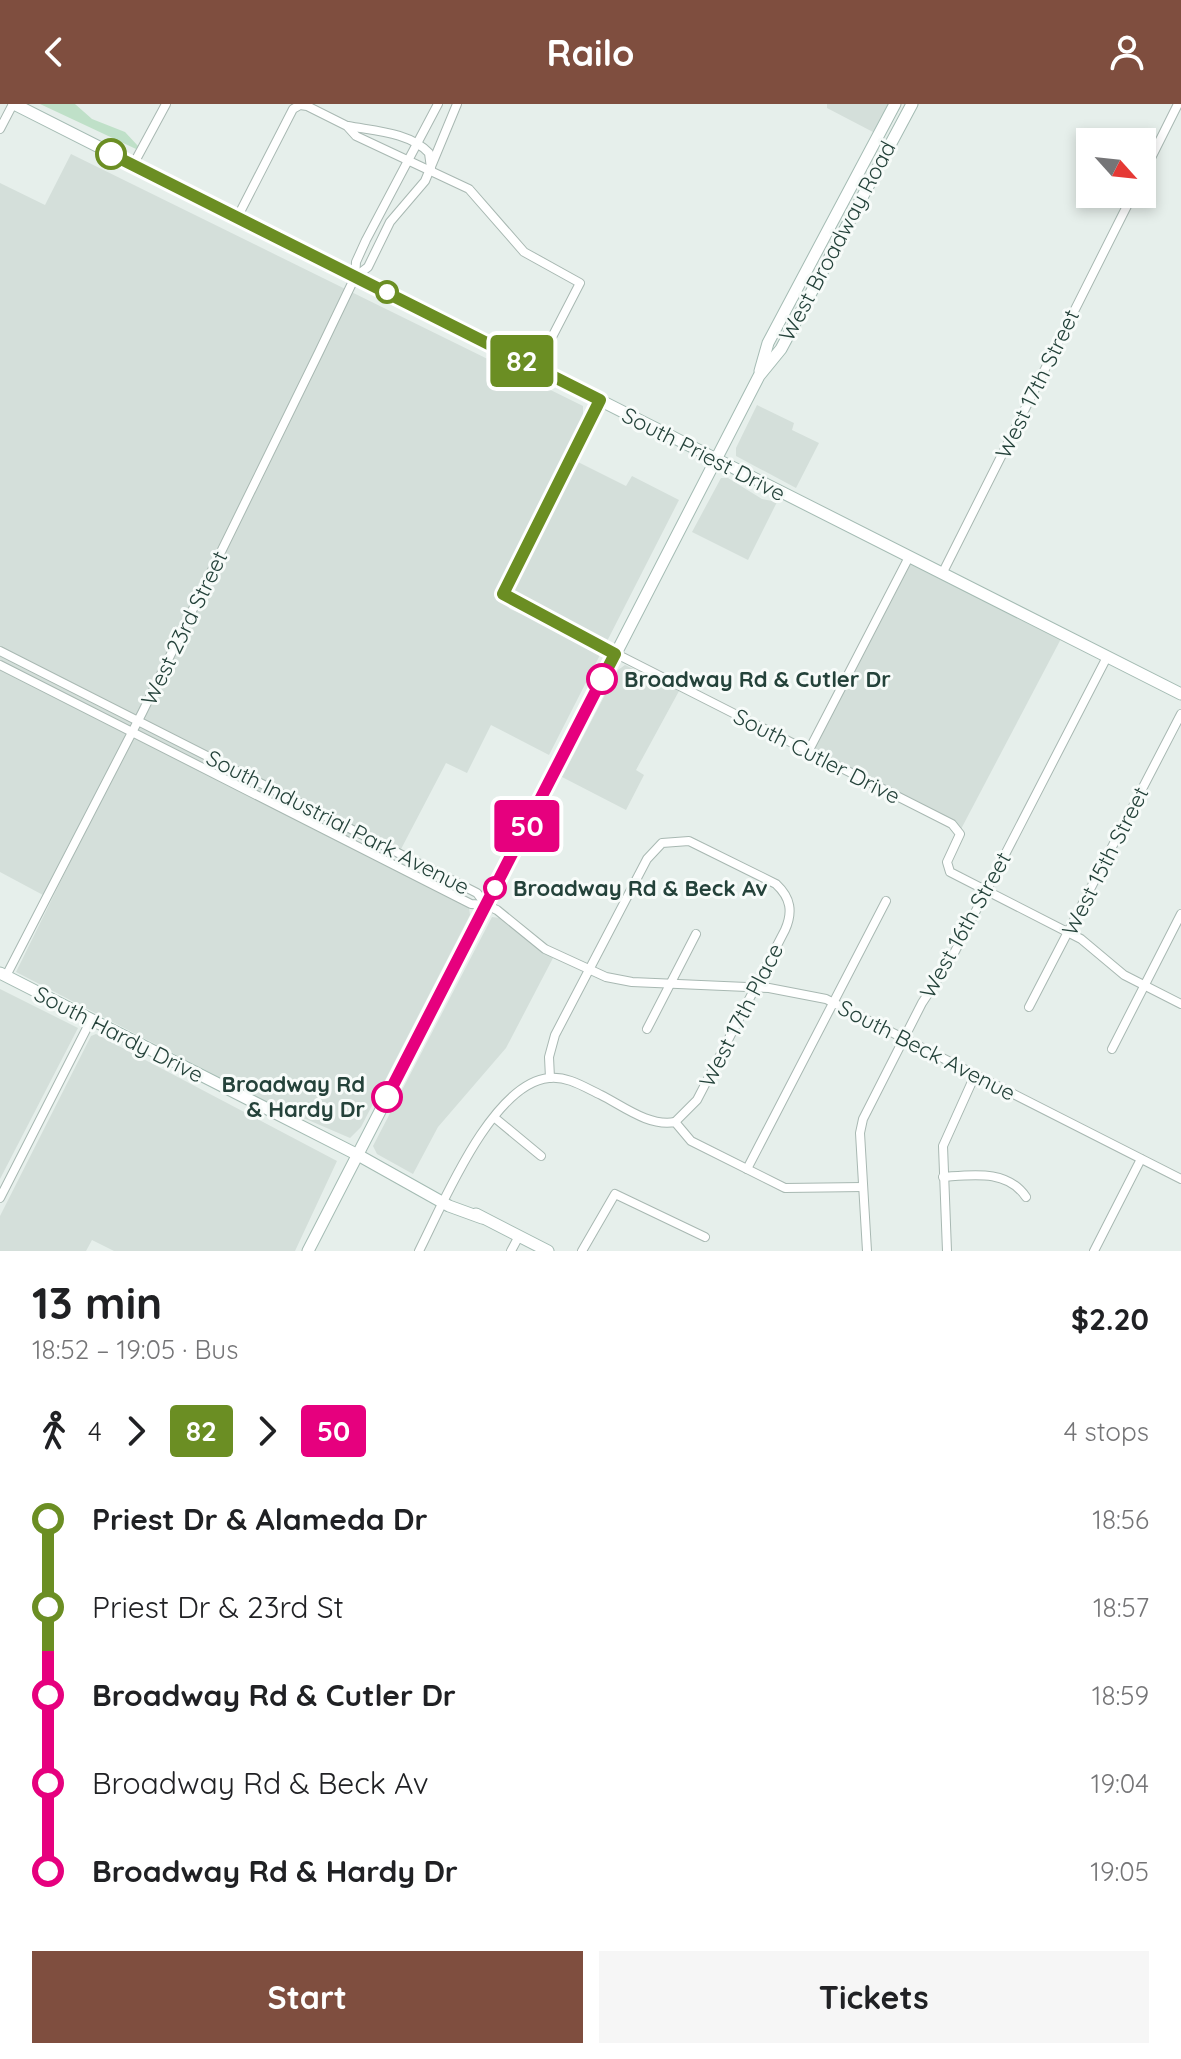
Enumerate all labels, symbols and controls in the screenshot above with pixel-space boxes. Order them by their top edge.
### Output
icon: back [32,30,76,74]
text: Railo [547,30,634,75]
icon: person [1105,30,1149,74]
north arrow [1076,128,1156,208]
map controls [1076,128,1156,208]
street label: West Broadway Road [772,136,902,346]
unlabelled marker [96,139,126,169]
unlabelled marker [376,281,398,303]
street label: West 17th Street [989,305,1085,463]
line badge: 82 [486,335,558,387]
text: 82 [506,343,538,378]
street label: South Priest Drive [618,401,790,507]
street label: West 23rd Street [135,546,233,710]
marker: Broadway Rd & Cutler Dr [587,664,617,694]
place label: Broadway Rd & Cutler Dr [624,665,891,693]
street label: South Cutler Drive [729,702,905,810]
street label: South Industrial Park Avenue [202,743,474,901]
street label: West 15th Street [1055,782,1155,940]
line badge: 50 [491,800,563,852]
text: 50 [510,808,544,843]
street label: West 16th Street [913,847,1017,1003]
place label: Broadway Rd & Beck Av [513,874,768,902]
marker: Broadway Rd & Beck Av [484,877,506,899]
street label: West 17th Place [693,938,789,1092]
street label: South Hardy Drive [30,979,208,1089]
street label: South Beck Avenue [834,993,1020,1107]
place label: Broadway Rd & Hardy Dr [221,1070,365,1123]
marker: Broadway Rd & Hardy Dr [372,1082,402,1112]
text: 13 min [32,1275,162,1330]
text: $2.20 [1071,1300,1149,1338]
text: 18:52 – 19:05 · Bus [32,1333,238,1366]
icon: walk [32,1409,76,1453]
icon: forward [114,1409,158,1453]
icon: forward [245,1409,289,1453]
text: 82 [186,1413,217,1448]
text: 50 [317,1413,350,1448]
text: 4 [88,1415,102,1448]
text: 4 stops [1064,1415,1149,1448]
text: Priest Dr & Alameda Dr [92,1500,428,1538]
text: 18:56 [1092,1503,1149,1536]
text: Priest Dr & 23rd St [92,1588,344,1626]
text: 18:57 [1093,1591,1149,1624]
text: Broadway Rd & Cutler Dr [92,1676,456,1714]
text: 18:59 [1092,1679,1149,1712]
text: Broadway Rd & Beck Av [92,1764,429,1802]
text: 19:04 [1091,1767,1149,1800]
text: Broadway Rd & Hardy Dr [92,1852,458,1890]
text: 19:05 [1090,1855,1149,1888]
button: Start [32,1951,583,2043]
button: Tickets [599,1951,1149,2043]

